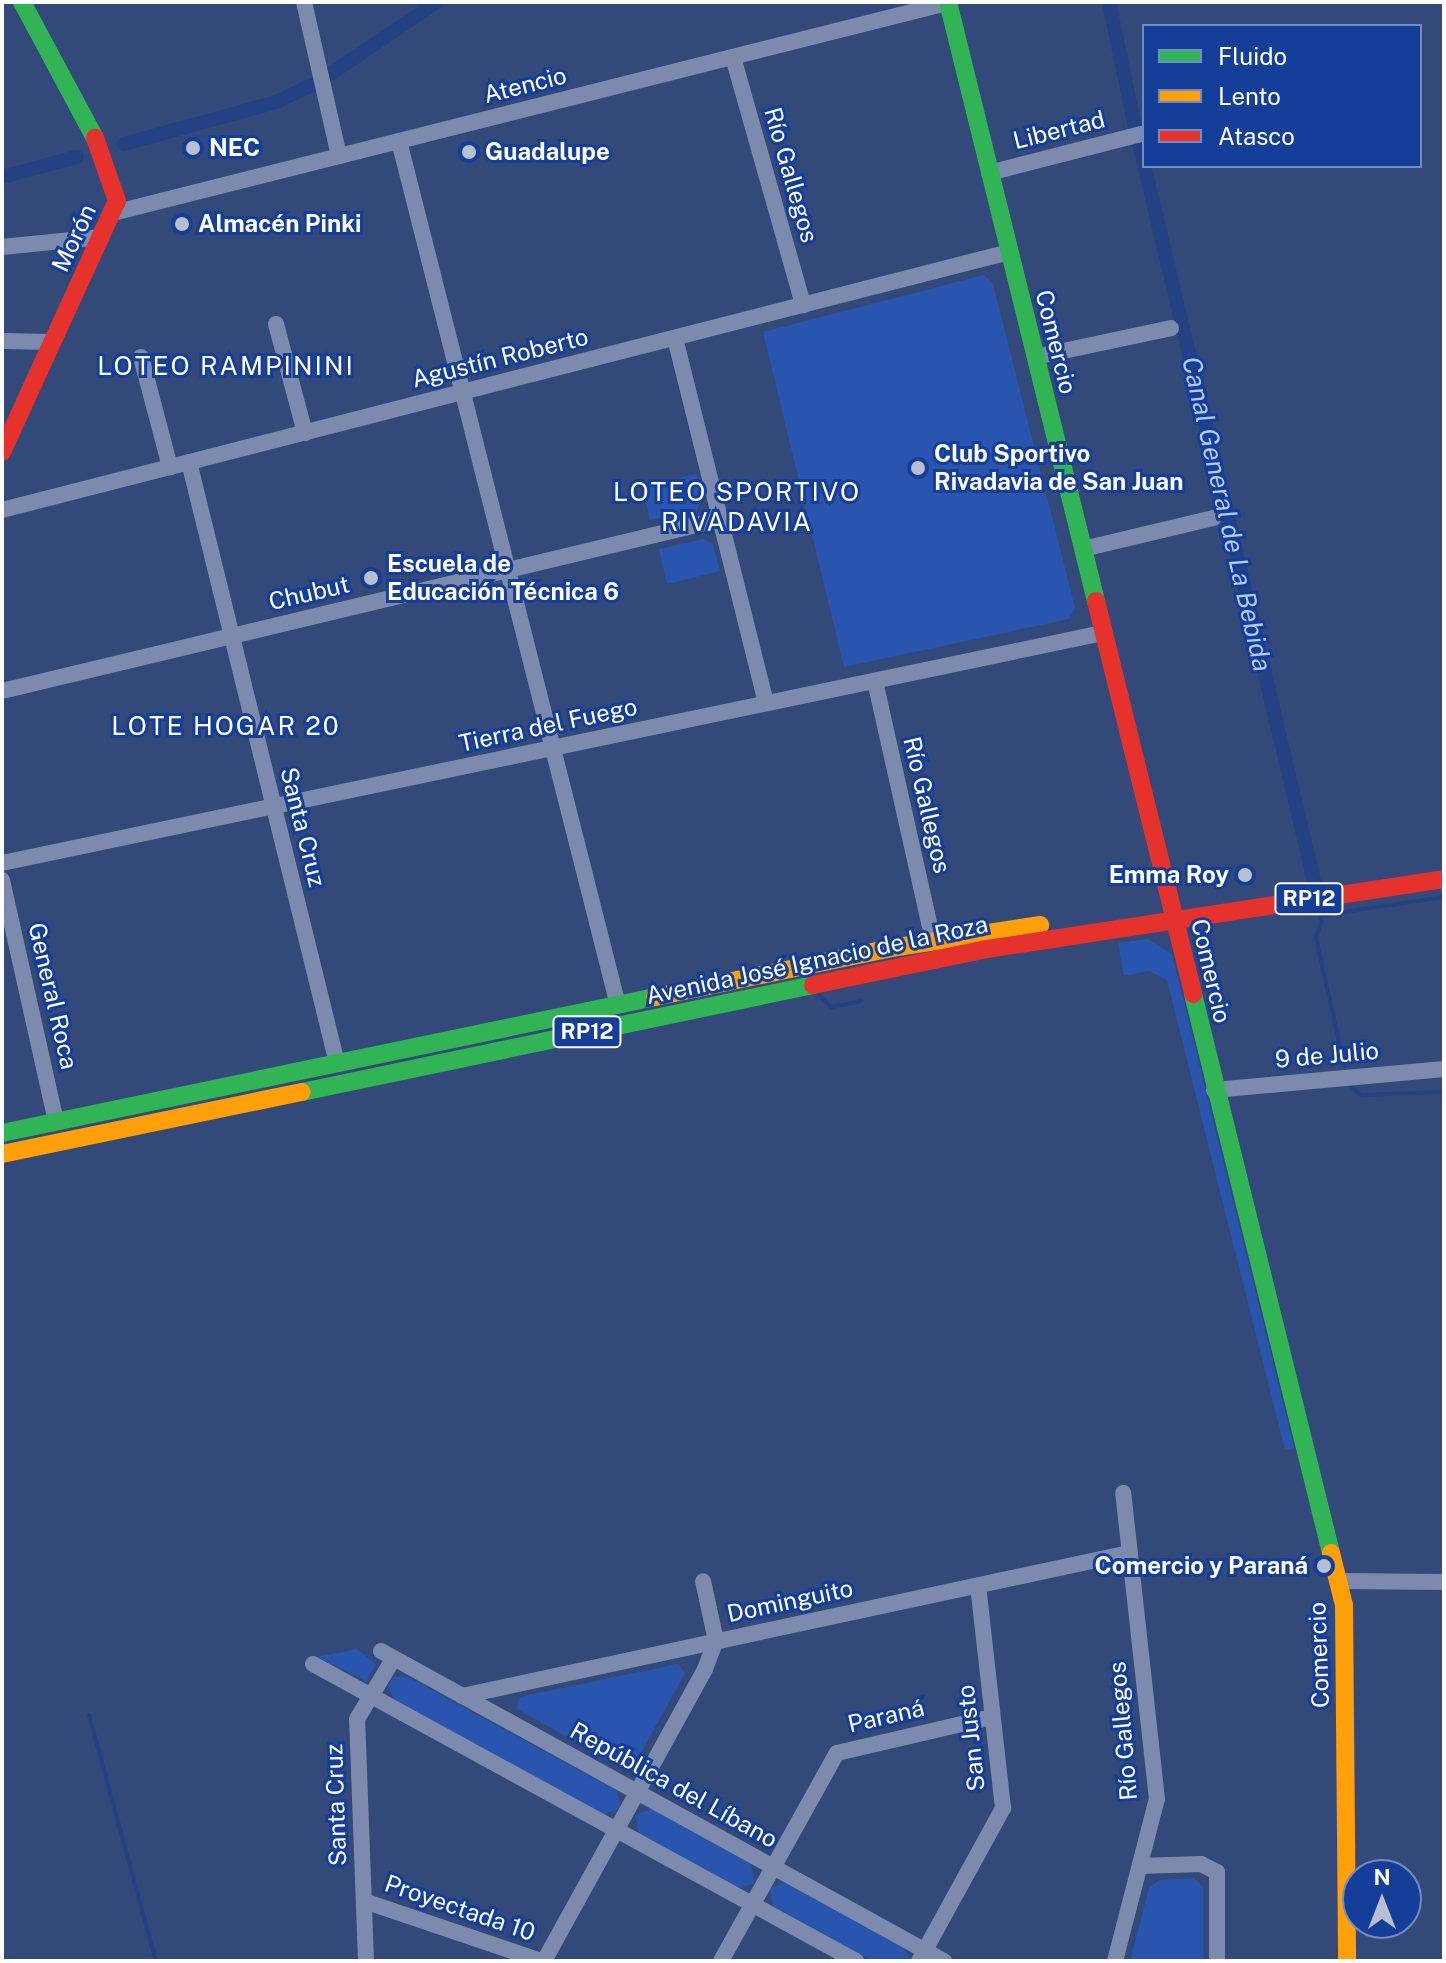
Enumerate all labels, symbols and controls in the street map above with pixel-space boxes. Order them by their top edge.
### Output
legend [1142,24,1422,168]
text: Fluido [1218,42,1287,70]
street label: Atencio [480,61,570,109]
text: Lento [1218,82,1281,110]
street label: Río Gallegos [758,104,824,246]
street label: Libertad [1010,105,1108,155]
text: Atasco [1218,122,1295,150]
place label: NEC [209,134,260,162]
place label: Guadalupe [485,138,610,166]
marker: NEC [184,139,202,157]
marker: Guadalupe [460,143,478,161]
street label: Morón [46,200,102,276]
place label: Almacén Pinki [198,210,361,238]
marker: Almacén Pinki [173,215,191,233]
street label: Comercio [1029,287,1083,397]
street label: Agustín Roberto [409,322,591,394]
district label: LOTEO RAMPININI [97,350,355,382]
water label: Canal General de La Bebida [1176,353,1278,675]
place label: Club Sportivo Rivadavia de San Juan [934,440,1184,496]
marker: Club Sportivo Rivadavia de San Juan [909,459,927,477]
district label: LOTEO SPORTIVO RIVADAVIA [613,476,861,538]
place label: Escuela de Educación Técnica 6 [387,550,619,606]
marker: Escuela de Educación Técnica 6 [362,569,380,587]
street label: Chubut [266,570,352,616]
street label: Tierra del Fuego [456,692,640,758]
district label: LOTE HOGAR 20 [111,710,341,742]
street label: Río Gallegos [897,734,957,876]
street label: Santa Cruz [274,764,332,890]
place label: Emma Roy [1109,861,1229,889]
marker: Emma Roy [1236,866,1254,884]
road number: RP12 [1273,881,1345,917]
street label: Avenida José Ignacio de la Roza [643,910,991,1010]
street label: Comercio [1185,916,1237,1026]
street label: General Roca [22,920,84,1072]
road number: RP12 [551,1014,623,1050]
street label: 9 de Julio [1274,1036,1380,1074]
place label: Comercio y Paraná [1094,1552,1308,1580]
marker: Comercio y Paraná [1315,1557,1333,1575]
street label: Dominguito [724,1574,856,1628]
street label: Comercio [1303,1602,1335,1708]
street label: Río Gallegos [1103,1660,1143,1802]
street label: San Justo [951,1683,991,1793]
street label: Paraná [845,1693,927,1739]
street label: República del Líbano [565,1716,783,1854]
street label: Santa Cruz [319,1743,353,1867]
north arrow [1342,1859,1422,1939]
text: N [1373,1864,1391,1890]
street label: Proyectada 10 [381,1869,539,1947]

